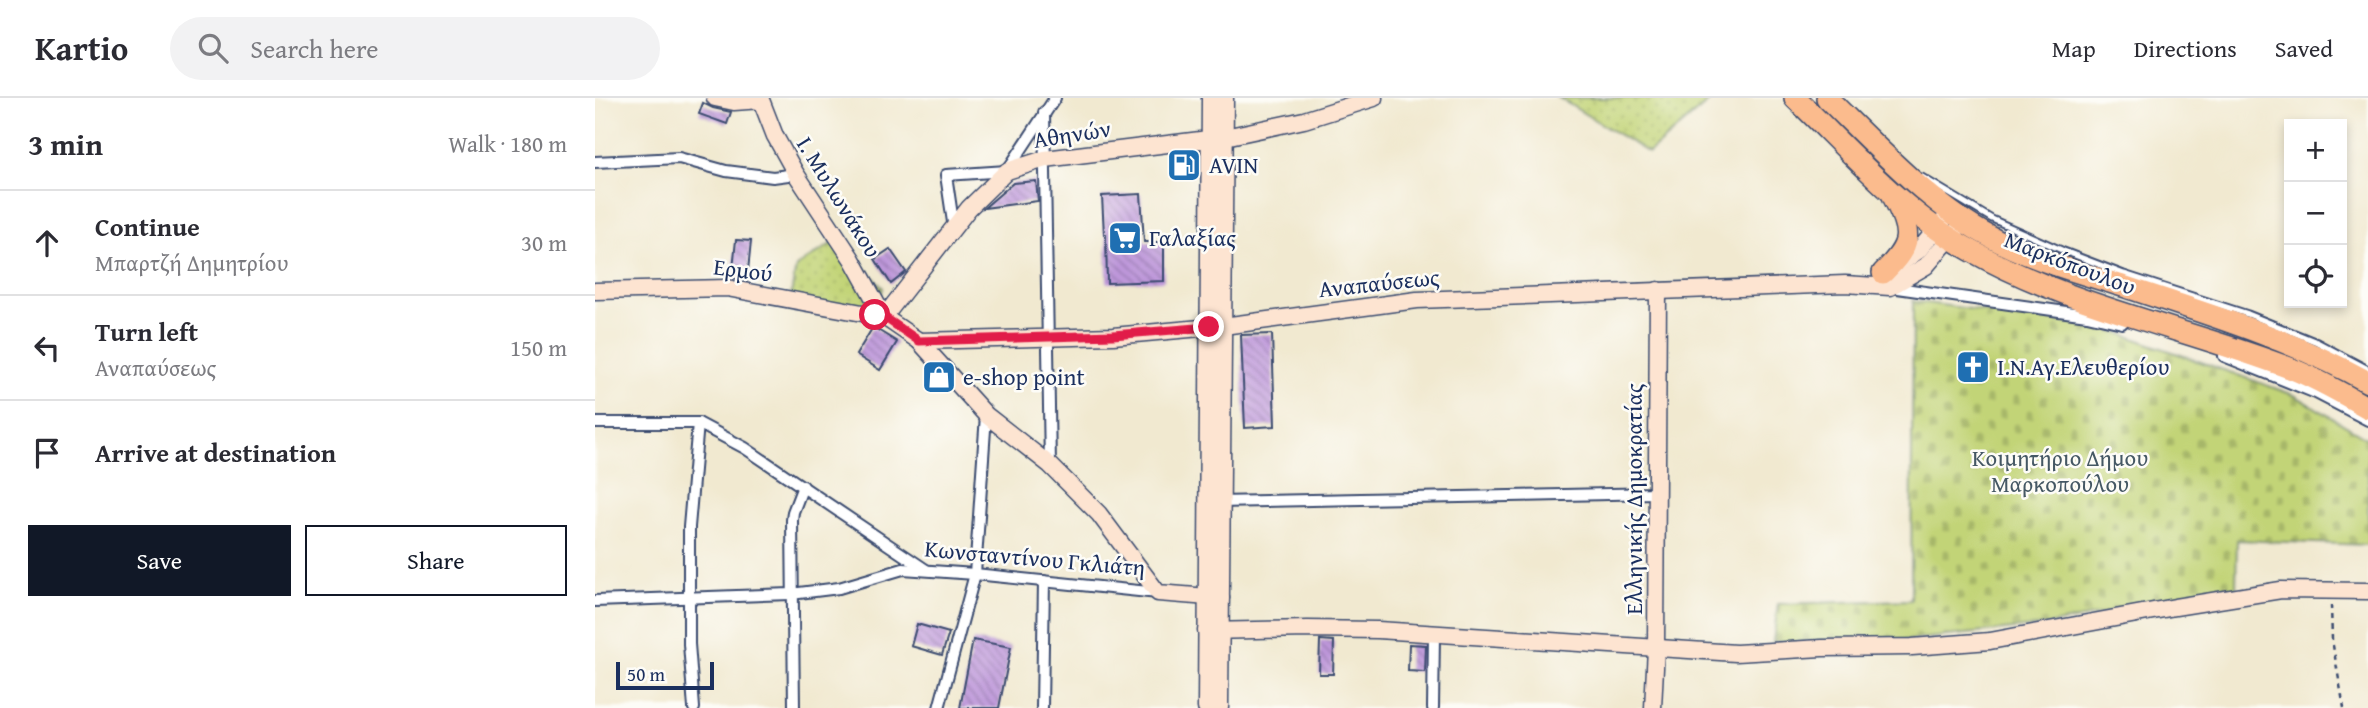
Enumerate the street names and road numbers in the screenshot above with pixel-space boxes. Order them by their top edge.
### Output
street label: Αθηνών [1031,111,1113,156]
street label: Ι. Μυλωνάκου [789,130,890,264]
street label: Μαρκόπουλου [2000,222,2141,303]
street label: Ερμού [712,250,775,289]
street label: Αναπαύσεως [1317,260,1441,305]
street label: Ελληνικής Δημοκρατίας [1617,383,1650,615]
street label: Κωνσταντίνου Γκλιάτη [923,531,1147,584]

